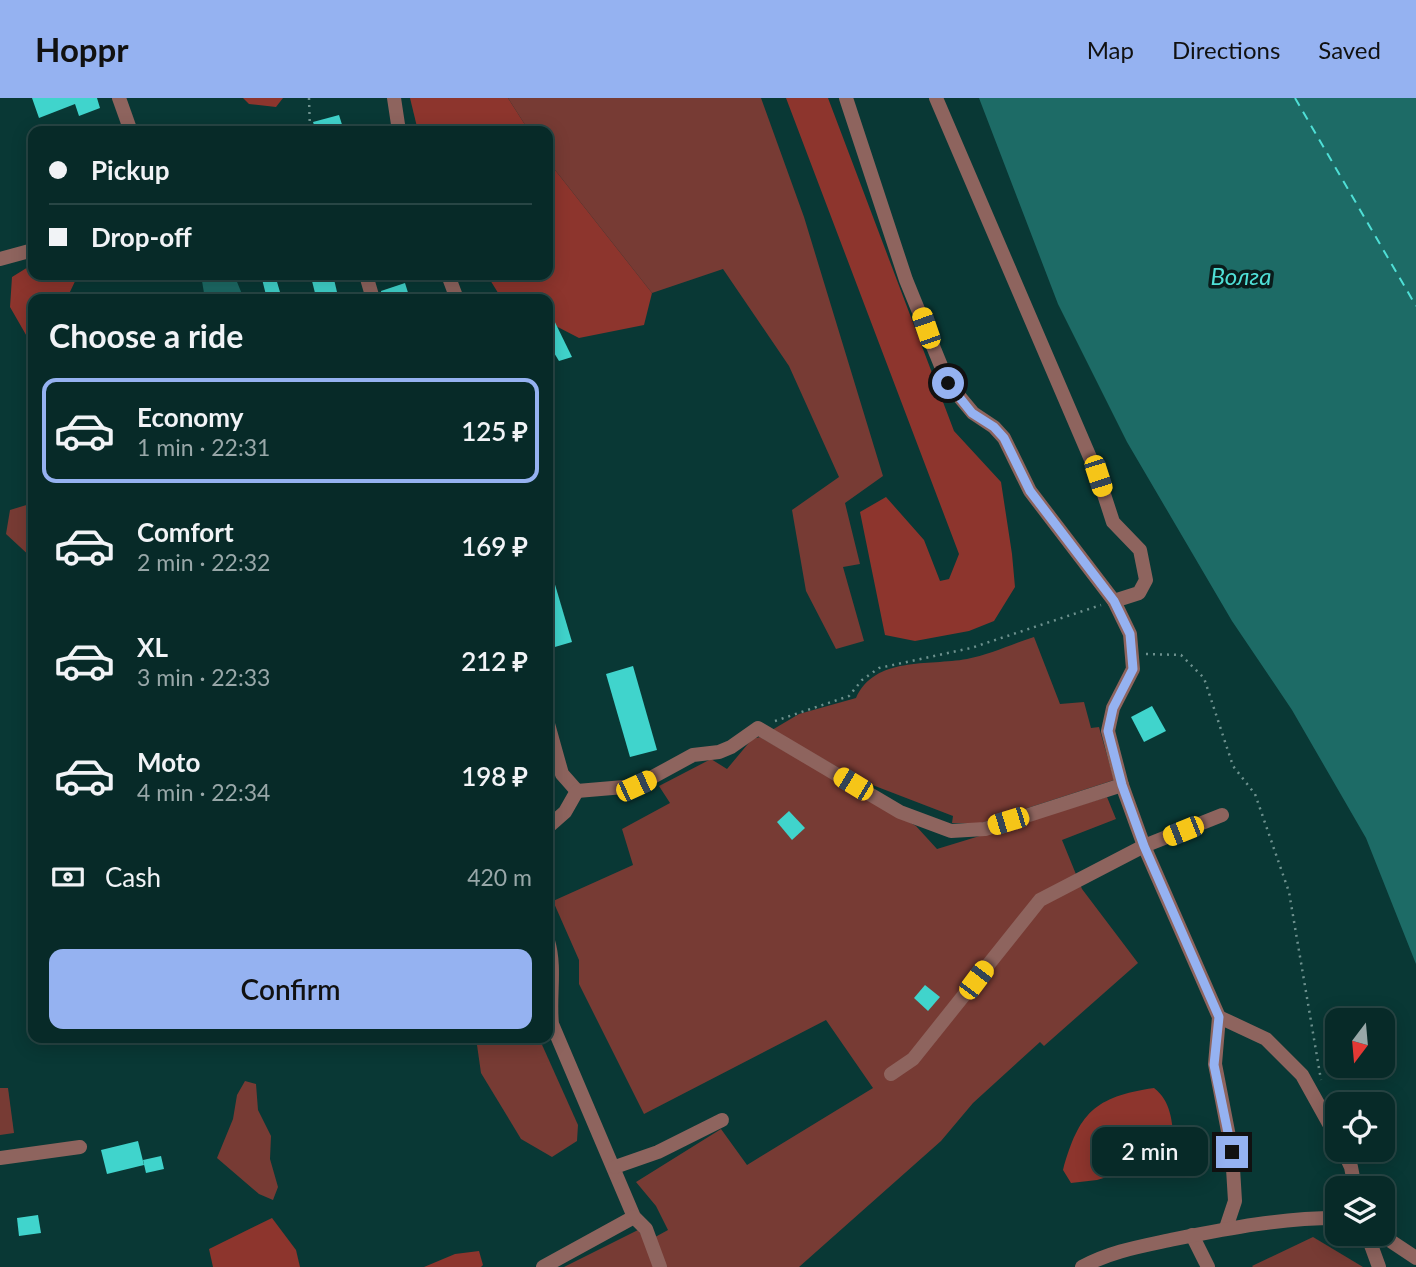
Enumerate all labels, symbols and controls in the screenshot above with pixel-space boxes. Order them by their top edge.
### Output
text: Hoppr [35,29,129,69]
text: Map [1087,35,1134,64]
text: Directions [1172,35,1280,64]
text: Saved [1318,35,1381,64]
text: Pickup [91,154,170,186]
text: Drop-off [91,221,192,253]
water label: Волга [1210,261,1272,290]
car [910,305,943,351]
text: Choose a ride [49,316,243,355]
route start [932,367,964,399]
icon: car [53,399,116,462]
text: Economy [137,401,243,433]
text: 125 ₽ [461,415,528,447]
text: 1 min · 22:31 [137,433,270,461]
car [1082,453,1115,499]
icon: car [53,514,116,577]
text: Comfort [137,516,234,548]
text: 169 ₽ [461,530,528,562]
text: 2 min · 22:32 [137,548,270,576]
icon: car [53,629,116,692]
text: XL [137,631,168,663]
text: 212 ₽ [461,645,528,677]
text: 3 min · 22:33 [137,663,270,691]
icon: car [53,744,116,807]
text: Moto [137,746,200,778]
text: 198 ₽ [461,760,528,792]
car [830,764,877,804]
car [613,768,660,804]
text: 4 min · 22:34 [137,778,270,806]
car [985,805,1032,837]
car [1160,813,1207,849]
icon: cash [49,858,87,896]
text: Cash [105,861,161,893]
text: 420 m [467,863,532,891]
button: Confirm [49,949,532,1029]
car [955,957,998,1003]
north arrow [1325,1008,1395,1078]
map controls [1325,1008,1395,1246]
button: locate [1325,1092,1395,1162]
callout: 2 min [1092,1128,1208,1176]
route end [1216,1136,1248,1168]
text: 2 min [1122,1137,1178,1165]
button: layers [1325,1176,1395,1246]

